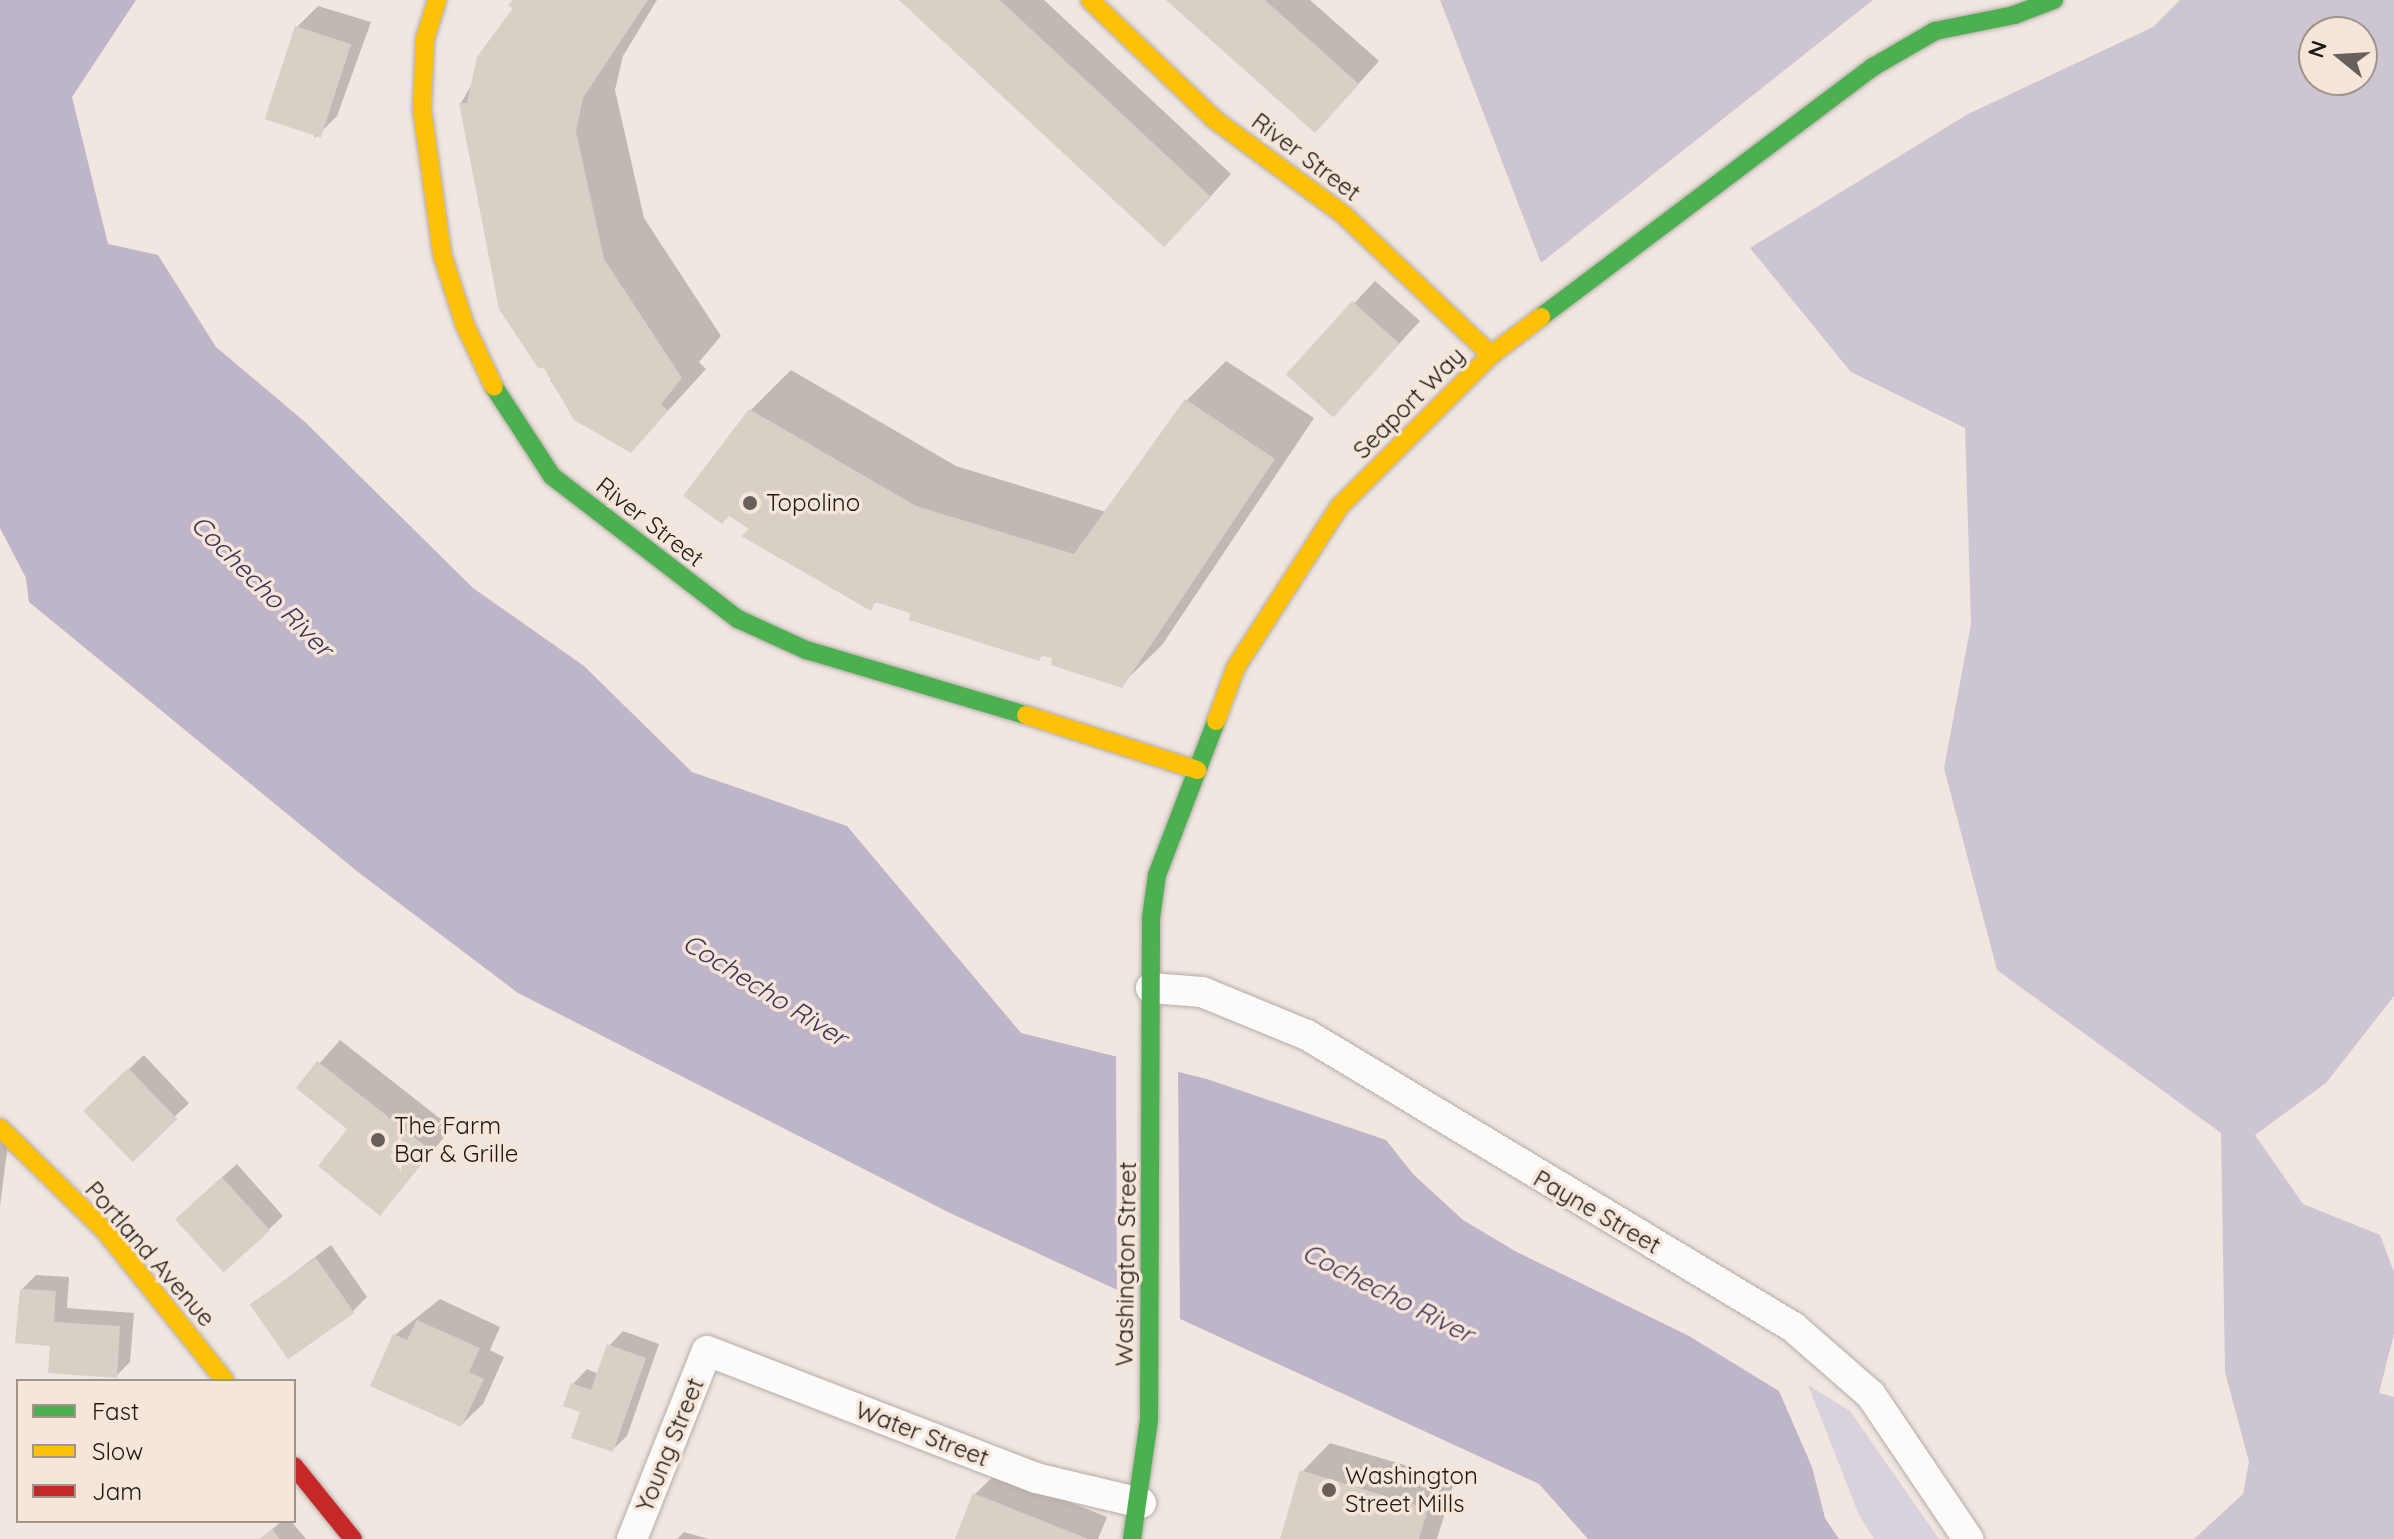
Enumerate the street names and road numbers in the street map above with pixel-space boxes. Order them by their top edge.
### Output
street label: River Street [1246,107,1366,207]
street label: Seaport Way [1347,341,1471,465]
street label: River Street [590,471,710,573]
street label: Washington Street [1110,1161,1142,1367]
street label: Payne Street [1528,1164,1666,1260]
street label: Portland Avenue [79,1175,221,1333]
street label: Young Street [630,1374,710,1516]
street label: Water Street [851,1395,993,1473]

